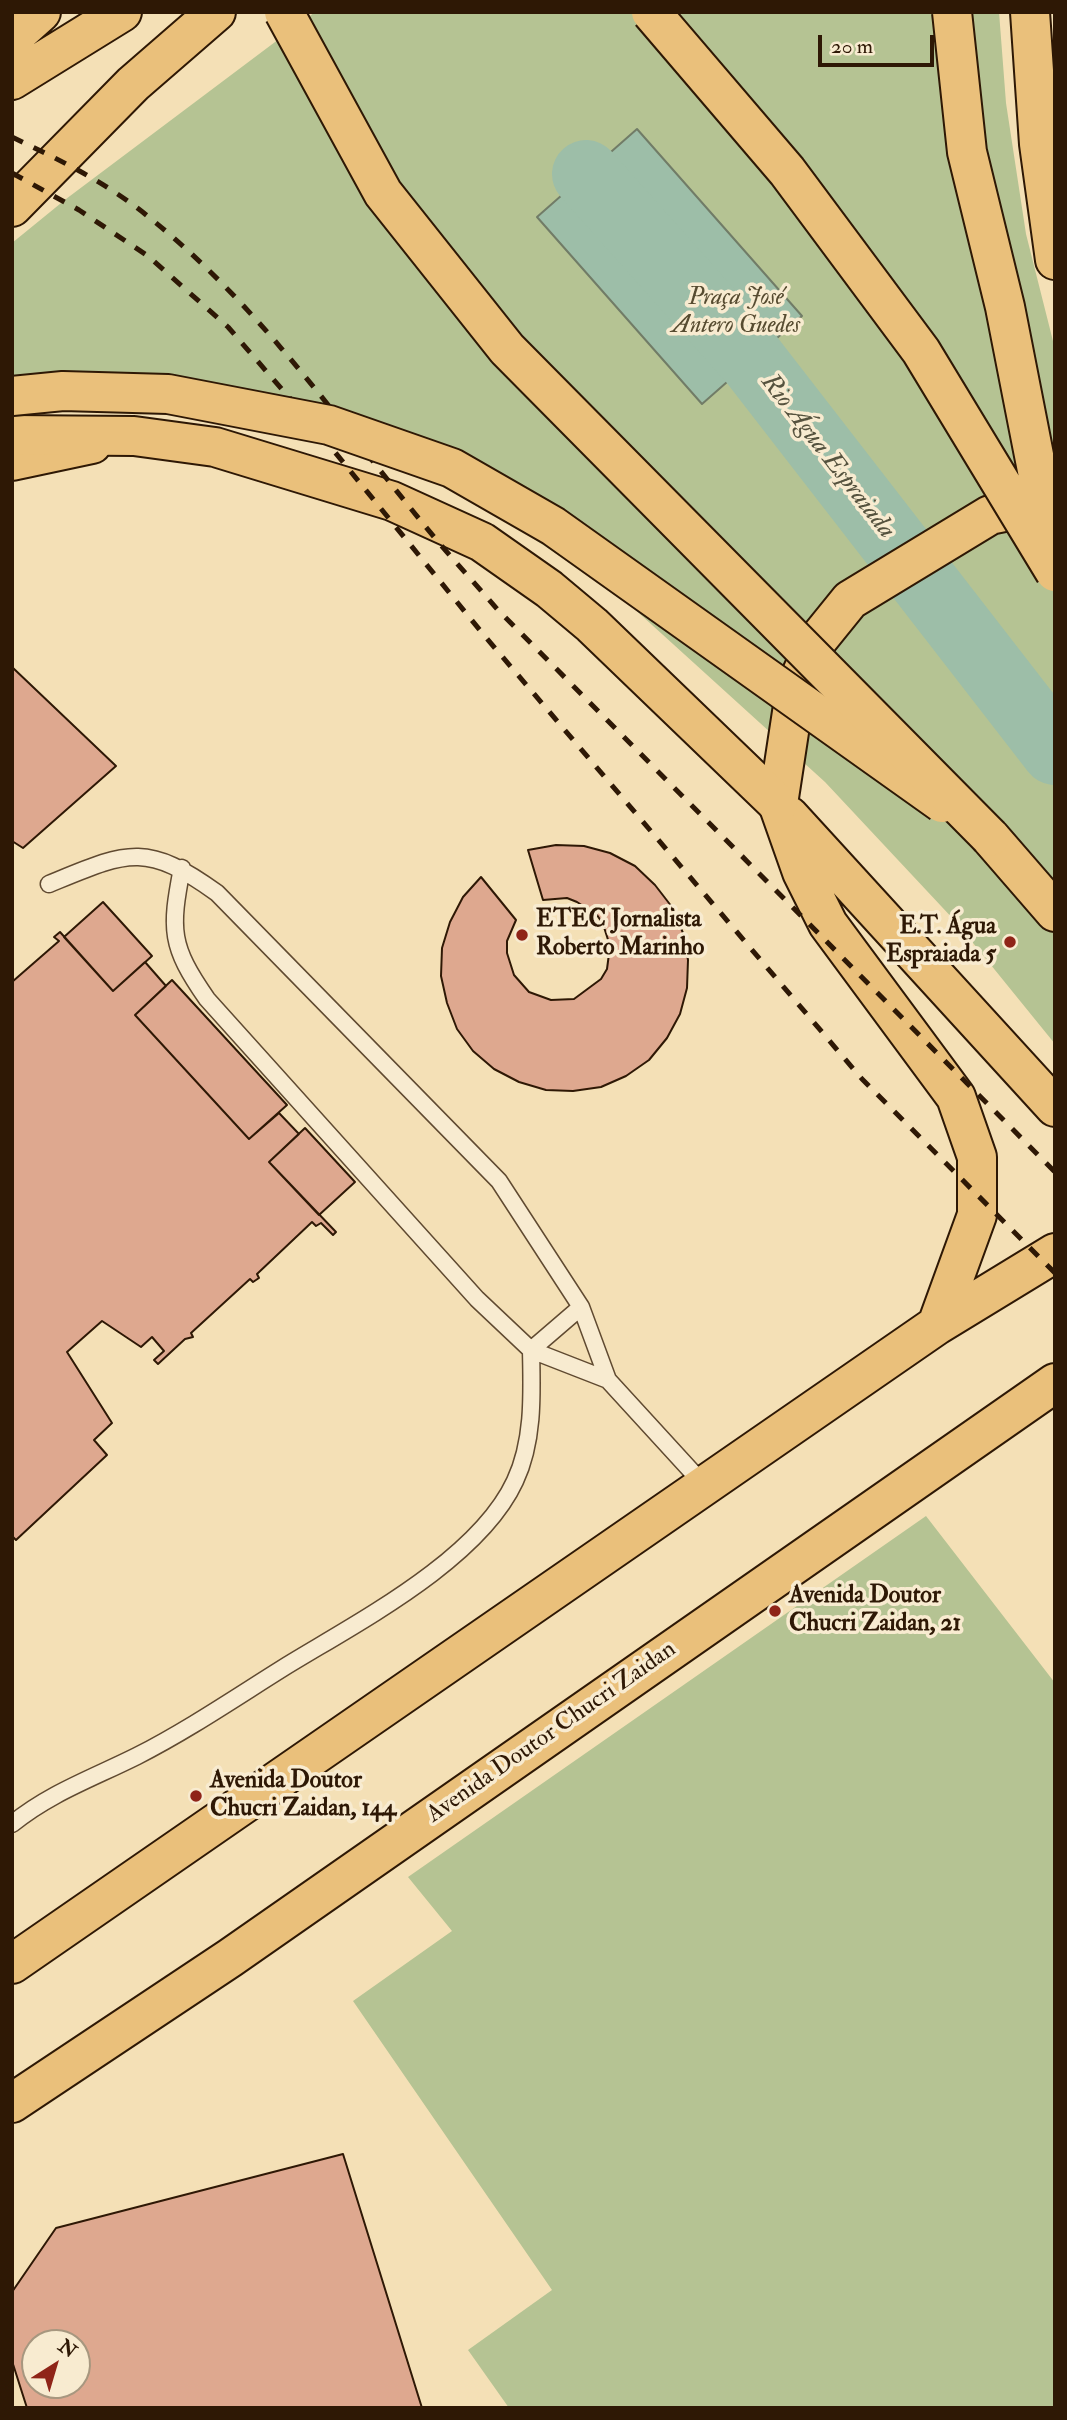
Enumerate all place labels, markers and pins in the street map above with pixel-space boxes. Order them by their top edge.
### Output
place label: ETEC Jornalista Roberto Marinho [536,907,704,963]
place label: E.T. Água Espraiada 5 [886,914,996,970]
marker: ETEC Jornalista Roberto Marinho [514,927,530,943]
marker: E.T. Água Espraiada 5 [1002,934,1018,950]
place label: Avenida Doutor Chucri Zaidan, 21 [789,1583,961,1639]
marker: Avenida Doutor Chucri Zaidan, 21 [767,1603,783,1619]
place label: Avenida Doutor Chucri Zaidan, 144 [210,1768,396,1824]
marker: Avenida Doutor Chucri Zaidan, 144 [188,1788,204,1804]

